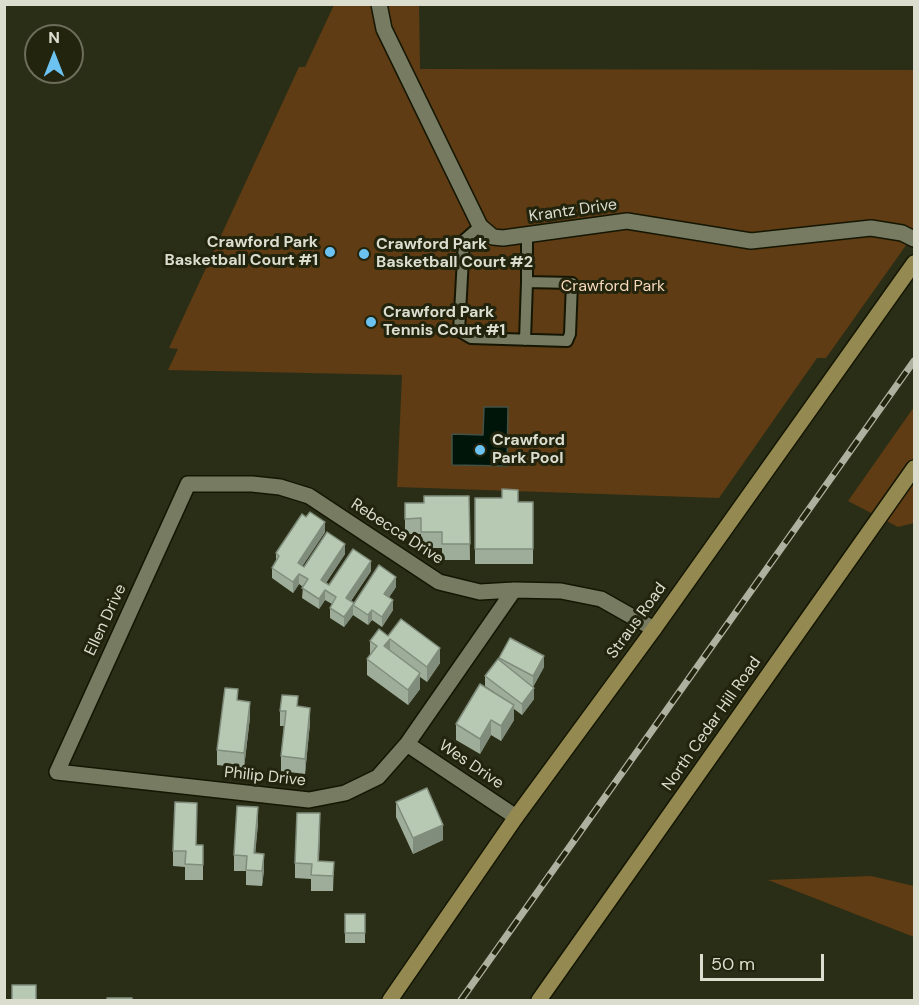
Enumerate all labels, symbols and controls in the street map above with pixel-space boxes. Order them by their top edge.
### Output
north arrow [24,24,84,84]
text: N [48,27,60,48]
street label: Krantz Drive [528,195,618,227]
place label: Crawford Park Basketball Court #1 [165,233,318,271]
place label: Crawford Park Basketball Court #2 [376,235,533,273]
marker: Crawford Park Basketball Court #1 [323,245,337,259]
marker: Crawford Park Basketball Court #2 [357,247,371,261]
park label: Crawford Park [561,277,665,297]
place label: Crawford Park Tennis Court #1 [383,303,505,341]
marker: Crawford Park Tennis Court #1 [364,315,378,329]
place label: Crawford Park Pool [492,431,565,469]
marker: Crawford Park Pool [473,443,487,457]
street label: Rebecca Drive [347,495,447,569]
street label: Straus Road [603,579,671,663]
street label: Ellen Drive [81,581,131,659]
street label: North Cedar Hill Road [659,653,765,795]
street label: Wes Drive [435,736,507,794]
street label: Philip Drive [223,763,307,791]
scale bar [703,942,828,980]
text: 50 m [711,952,755,976]

